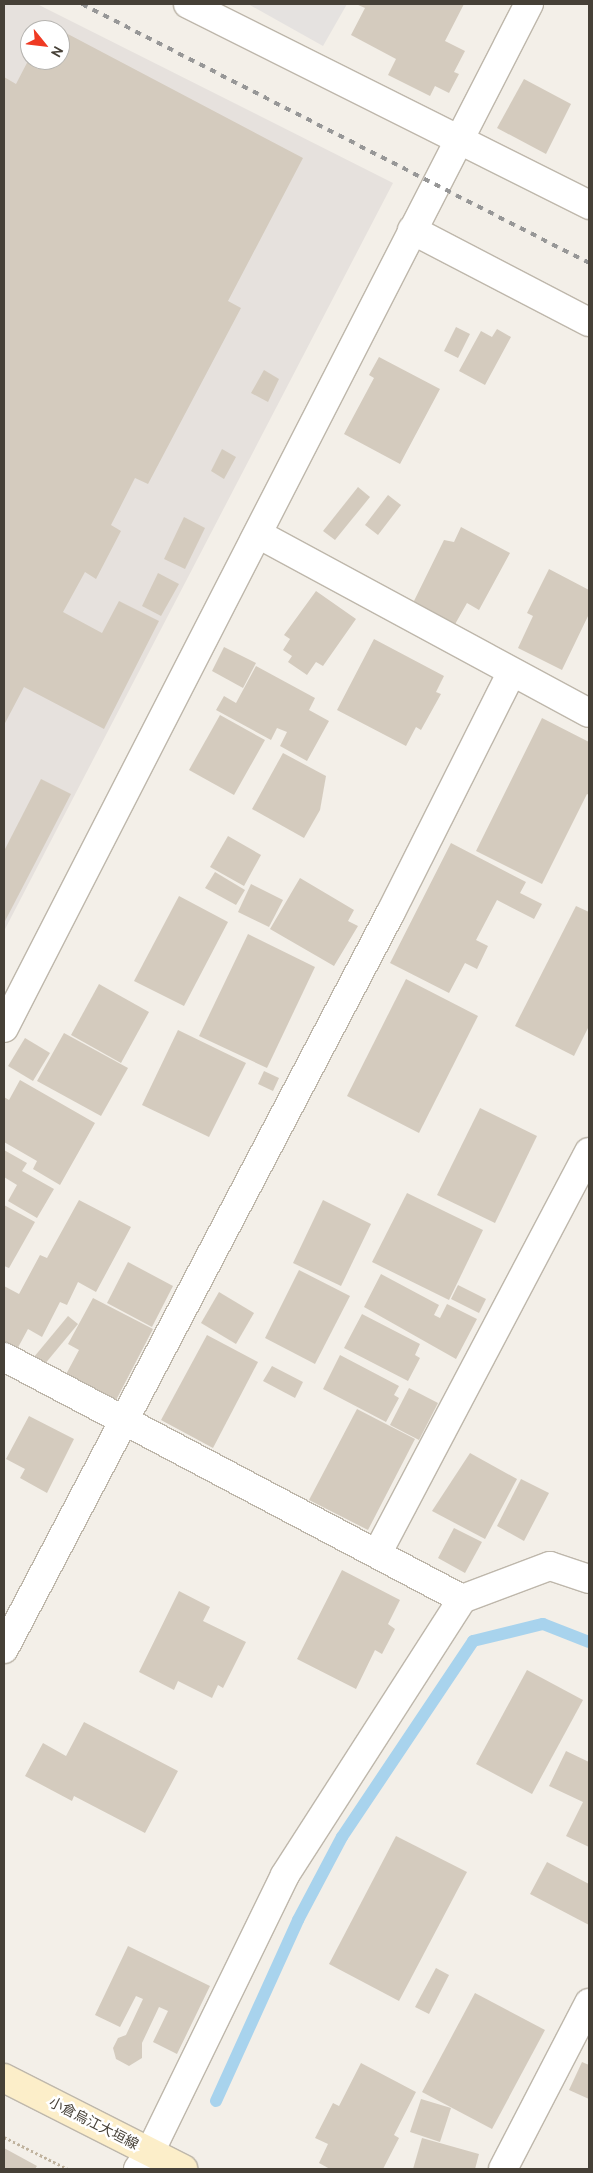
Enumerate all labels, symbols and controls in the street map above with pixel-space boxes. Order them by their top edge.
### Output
north arrow [20,20,70,70]
text: N [47,43,68,60]
street label: 小倉烏江大垣線 [47,2093,141,2153]

